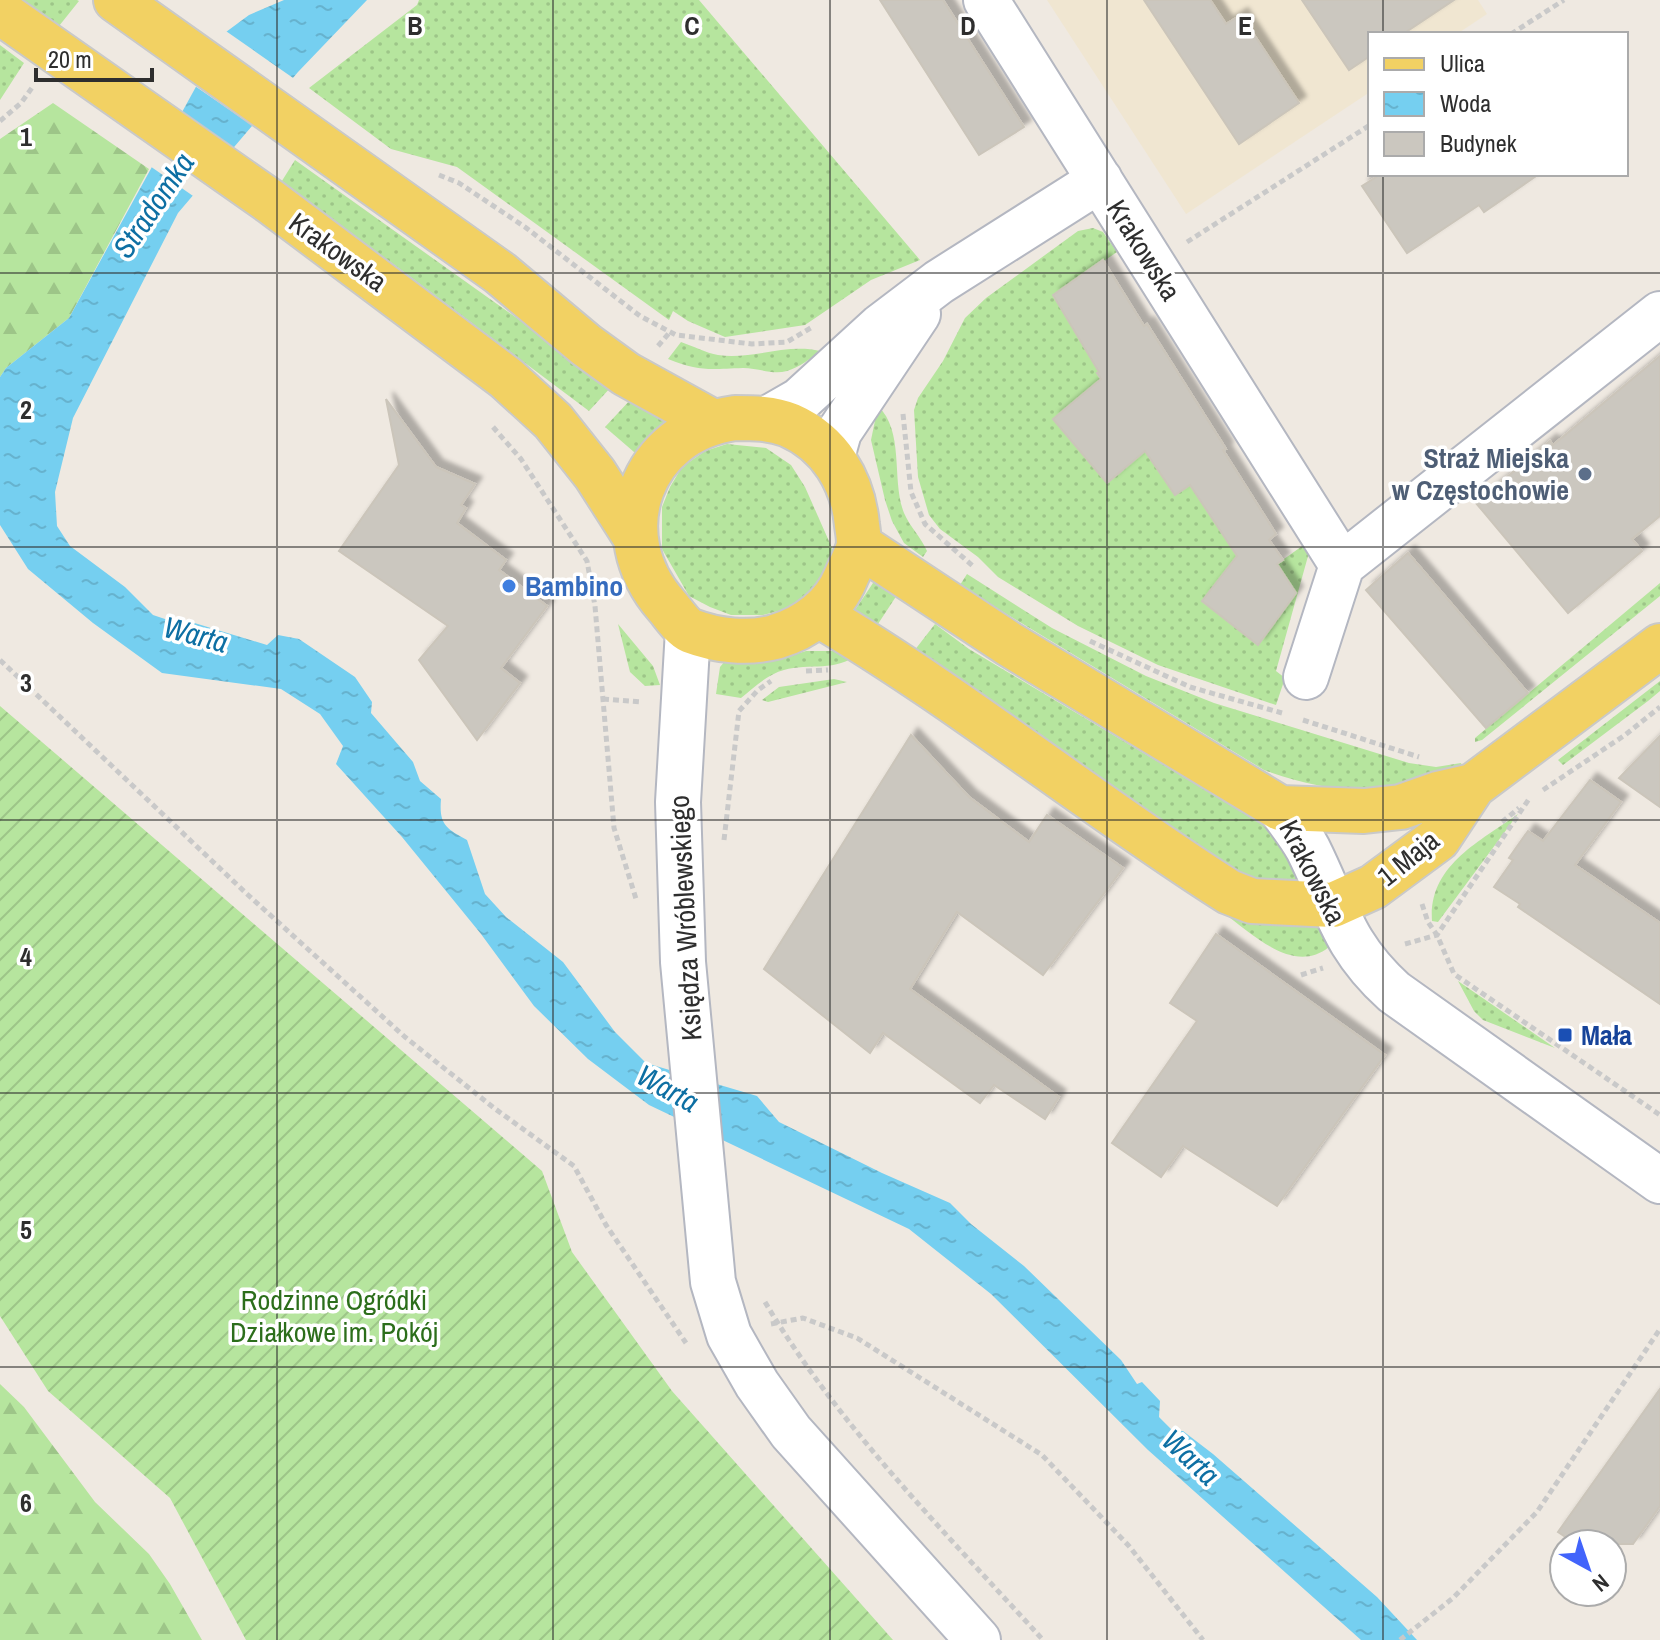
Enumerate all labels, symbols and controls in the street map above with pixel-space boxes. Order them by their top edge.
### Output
text: B [407,8,423,43]
text: C [684,8,700,43]
text: D [960,8,976,43]
text: E [1238,8,1252,43]
scale bar [36,32,152,82]
legend [1368,32,1628,176]
text: 20 m [48,43,92,75]
text: Ulica [1440,47,1485,79]
text: Woda [1440,87,1491,119]
text: 1 [20,119,32,154]
text: Budynek [1440,127,1517,159]
water label: Stradomka [103,145,203,265]
street label: Krakowska [1098,192,1190,308]
street label: Krakowska [281,204,395,301]
text: 2 [20,392,32,427]
place label: Straż Miejska w Częstochowie [1392,439,1569,509]
marker: Straż Miejska w Częstochowie [1576,465,1594,483]
place label: Bambino [525,567,623,605]
marker: Bambino [500,577,518,595]
water label: Warta [159,606,233,662]
text: 3 [20,665,32,700]
street label: Księdza Wróblewskiego [660,794,710,1042]
street label: Krakowska [1271,813,1356,931]
street label: 1 Maja [1369,821,1447,894]
text: 4 [20,939,32,974]
place label: Mała [1581,1016,1632,1054]
marker: Mała [1556,1026,1574,1044]
water label: Warta [630,1055,706,1121]
text: 5 [20,1212,32,1247]
park label: Rodzinne Ogródki Działkowe im. Pokój [230,1281,438,1351]
water label: Warta [1154,1420,1228,1494]
text: 6 [20,1485,32,1520]
north arrow [1548,1528,1628,1608]
text: N [1586,1568,1615,1599]

